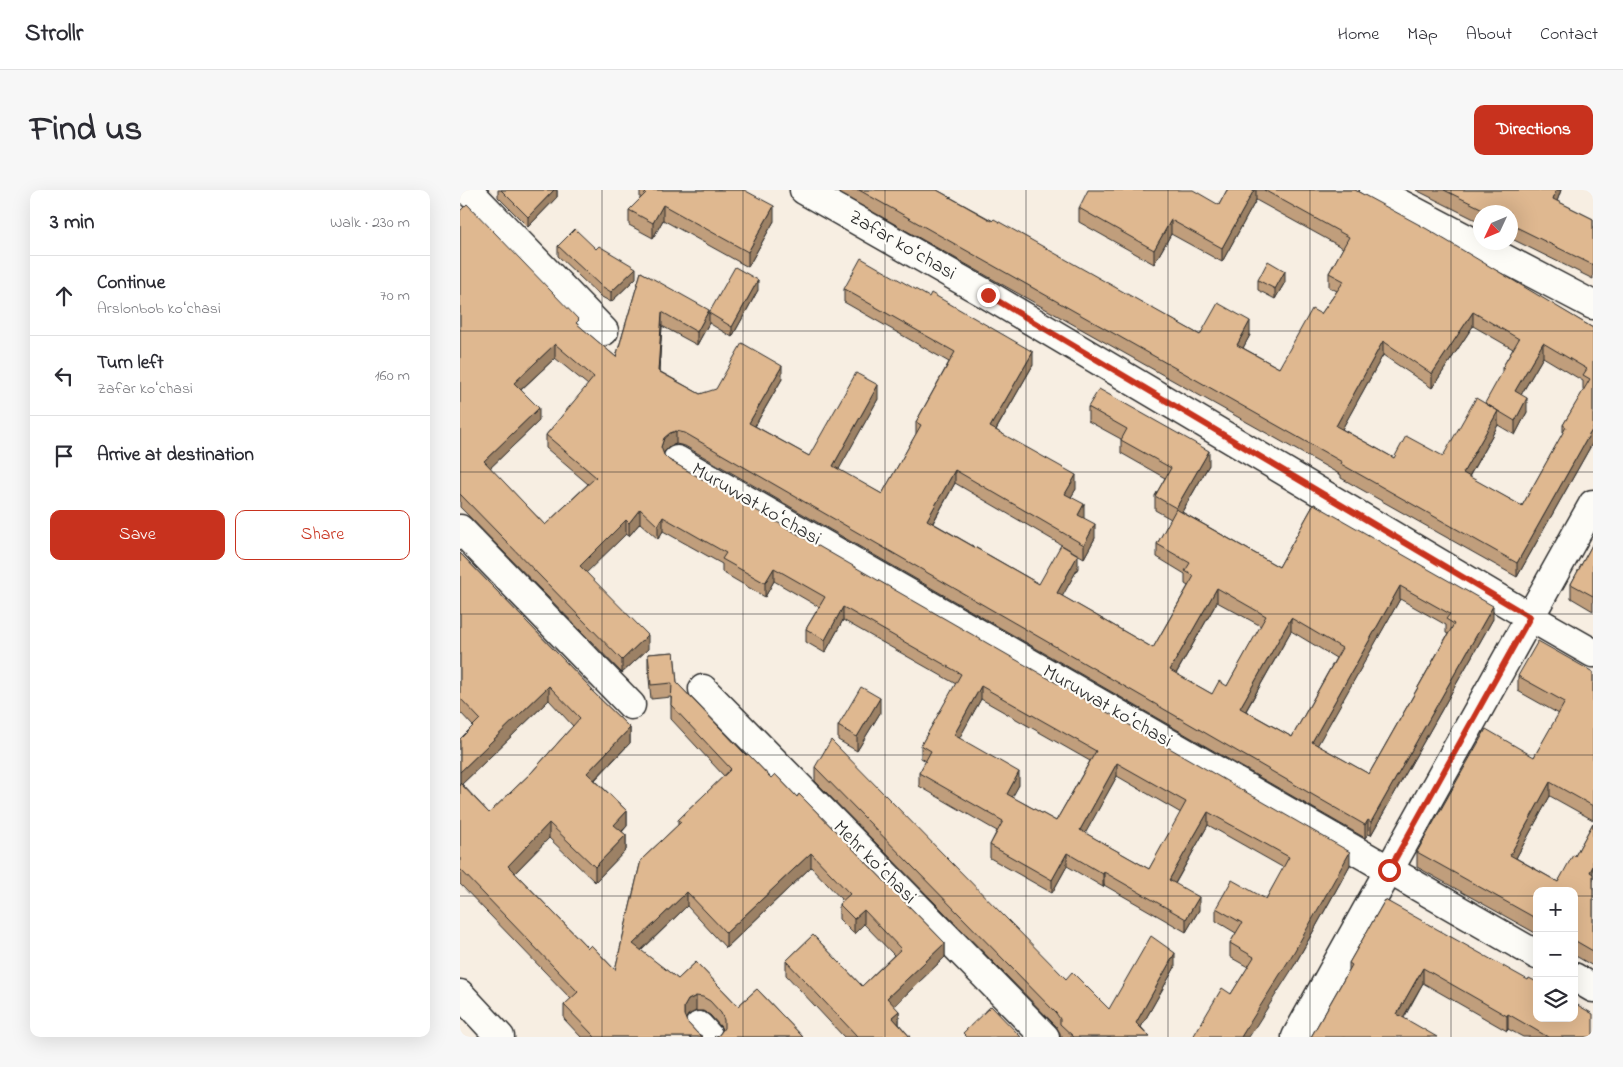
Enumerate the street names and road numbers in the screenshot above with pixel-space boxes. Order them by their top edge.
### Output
street label: Zafar koʻchasi [843,203,961,289]
street label: Muruvvat koʻchasi [686,456,826,554]
street label: Muruvvat koʻchasi [1037,658,1177,756]
street label: Mehr koʻchasi [825,814,923,912]

